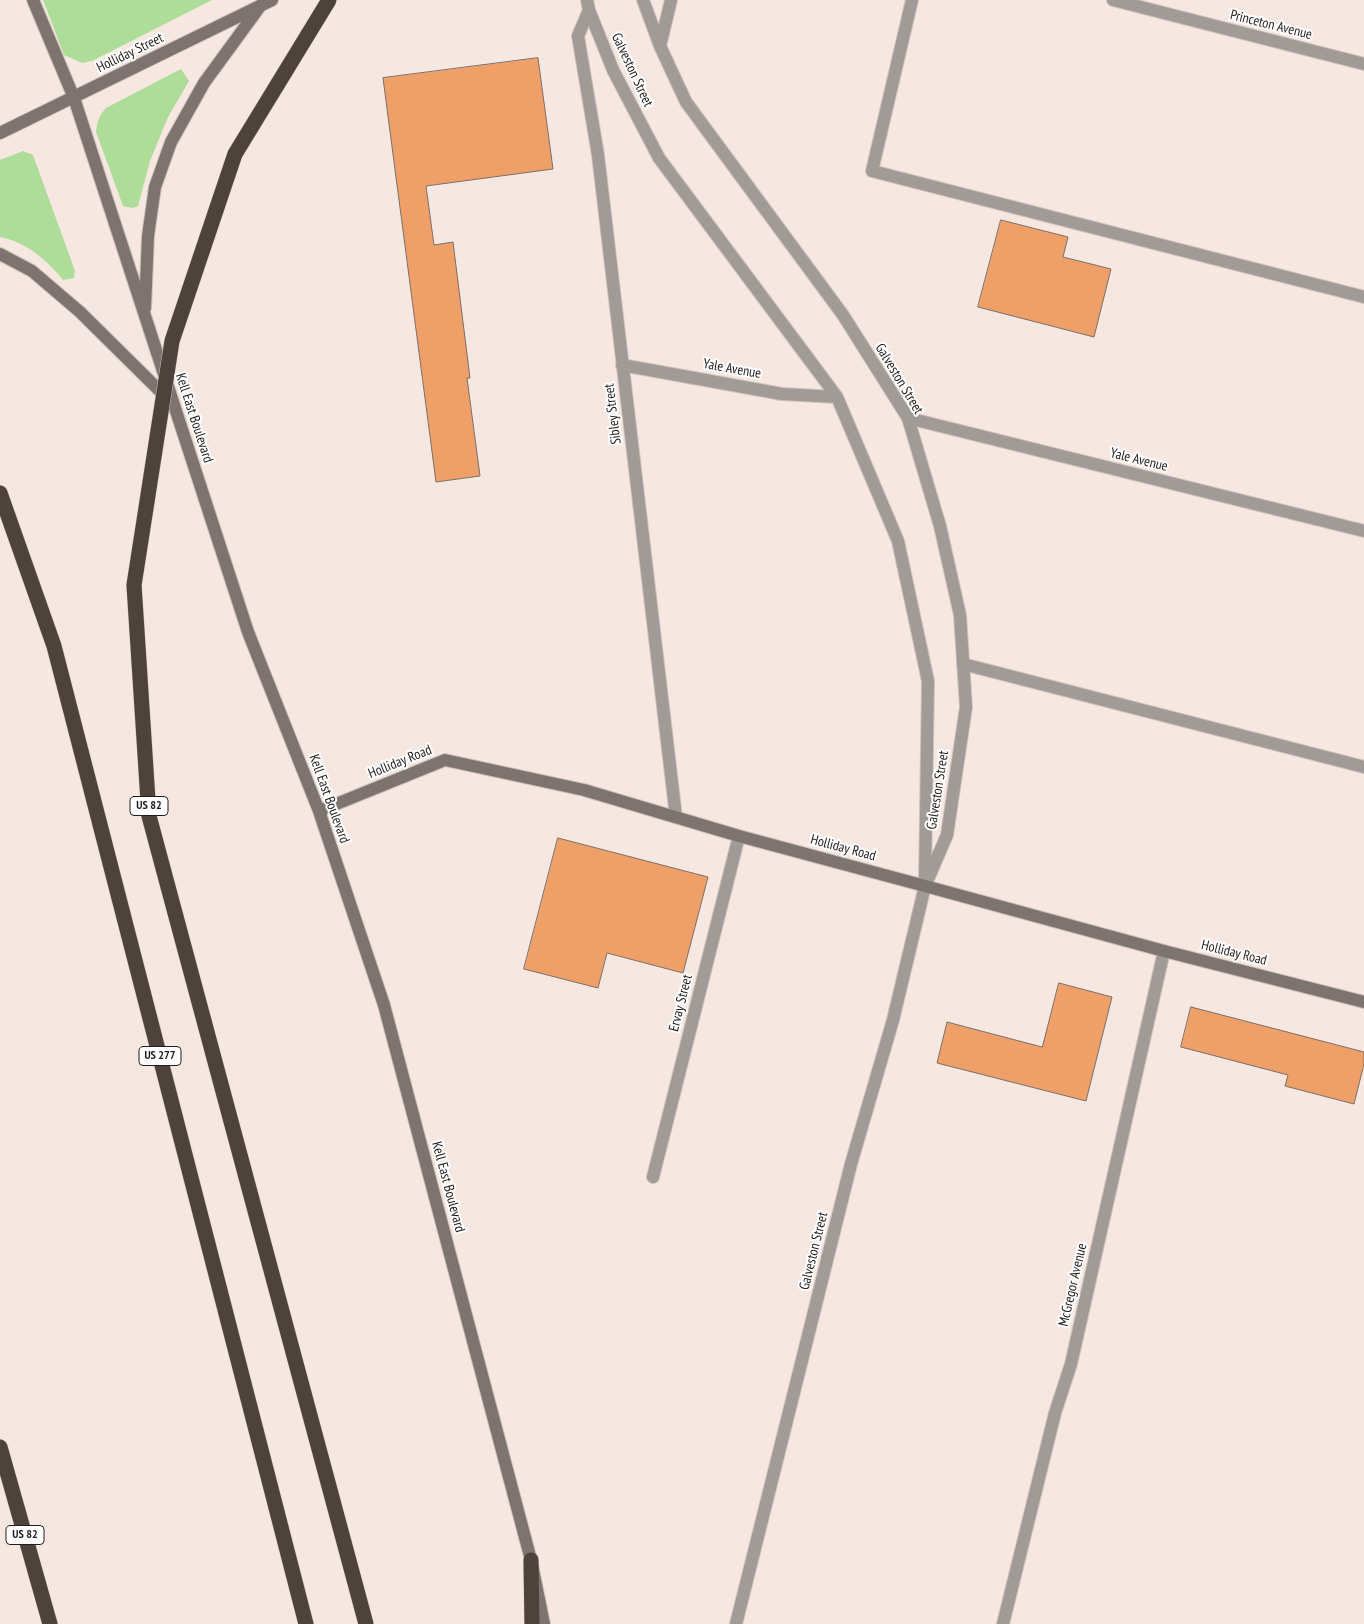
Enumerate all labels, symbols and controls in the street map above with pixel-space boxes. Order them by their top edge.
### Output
street label: Princeton Avenue [1228,7,1314,43]
street label: Holliday Street [94,30,166,76]
street label: Galveston Street [608,30,656,110]
street label: Galveston Street [871,341,927,417]
street label: Yale Avenue [702,356,762,382]
street label: Kell East Boulevard [172,371,216,465]
street label: Sibley Street [601,383,625,445]
street label: Yale Avenue [1109,445,1169,475]
street label: Holliday Road [366,742,434,782]
street label: Galveston Street [923,749,953,831]
street label: Kell East Boulevard [305,752,353,846]
road number: US 82 [130,796,168,816]
street label: Holliday Road [809,831,877,865]
street label: Holliday Road [1200,937,1268,969]
street label: Ervay Street [666,973,696,1033]
road number: US 277 [139,1046,181,1066]
street label: Kell East Boulevard [428,1140,468,1234]
street label: Galveston Street [796,1210,832,1292]
street label: McGregor Avenue [1055,1242,1091,1328]
road number: US 82 [6,1526,44,1544]

